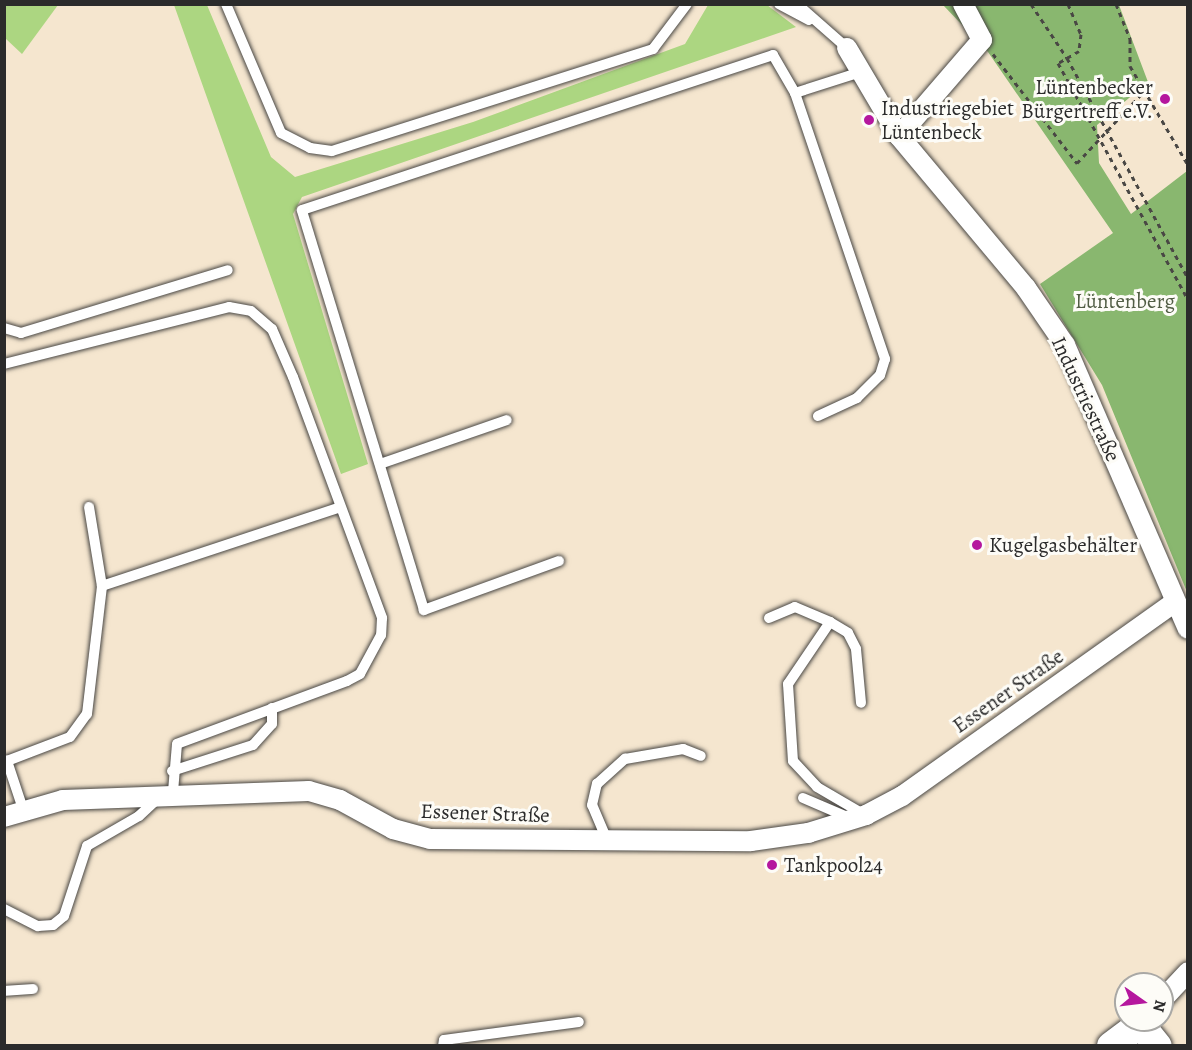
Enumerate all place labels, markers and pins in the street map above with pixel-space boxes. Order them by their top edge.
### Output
place label: Lüntenbecker Bürgertreff e.V. [1021,74,1153,124]
marker: Lüntenbecker Bürgertreff e.V. [1158,92,1172,106]
place label: Industriegebiet Lüntenbeck [881,95,1014,145]
marker: Industriegebiet Lüntenbeck [862,113,876,127]
place label: Kugelgasbehälter [989,532,1137,558]
marker: Kugelgasbehälter [970,538,984,552]
place label: Tankpool24 [784,852,883,878]
marker: Tankpool24 [765,858,779,872]

